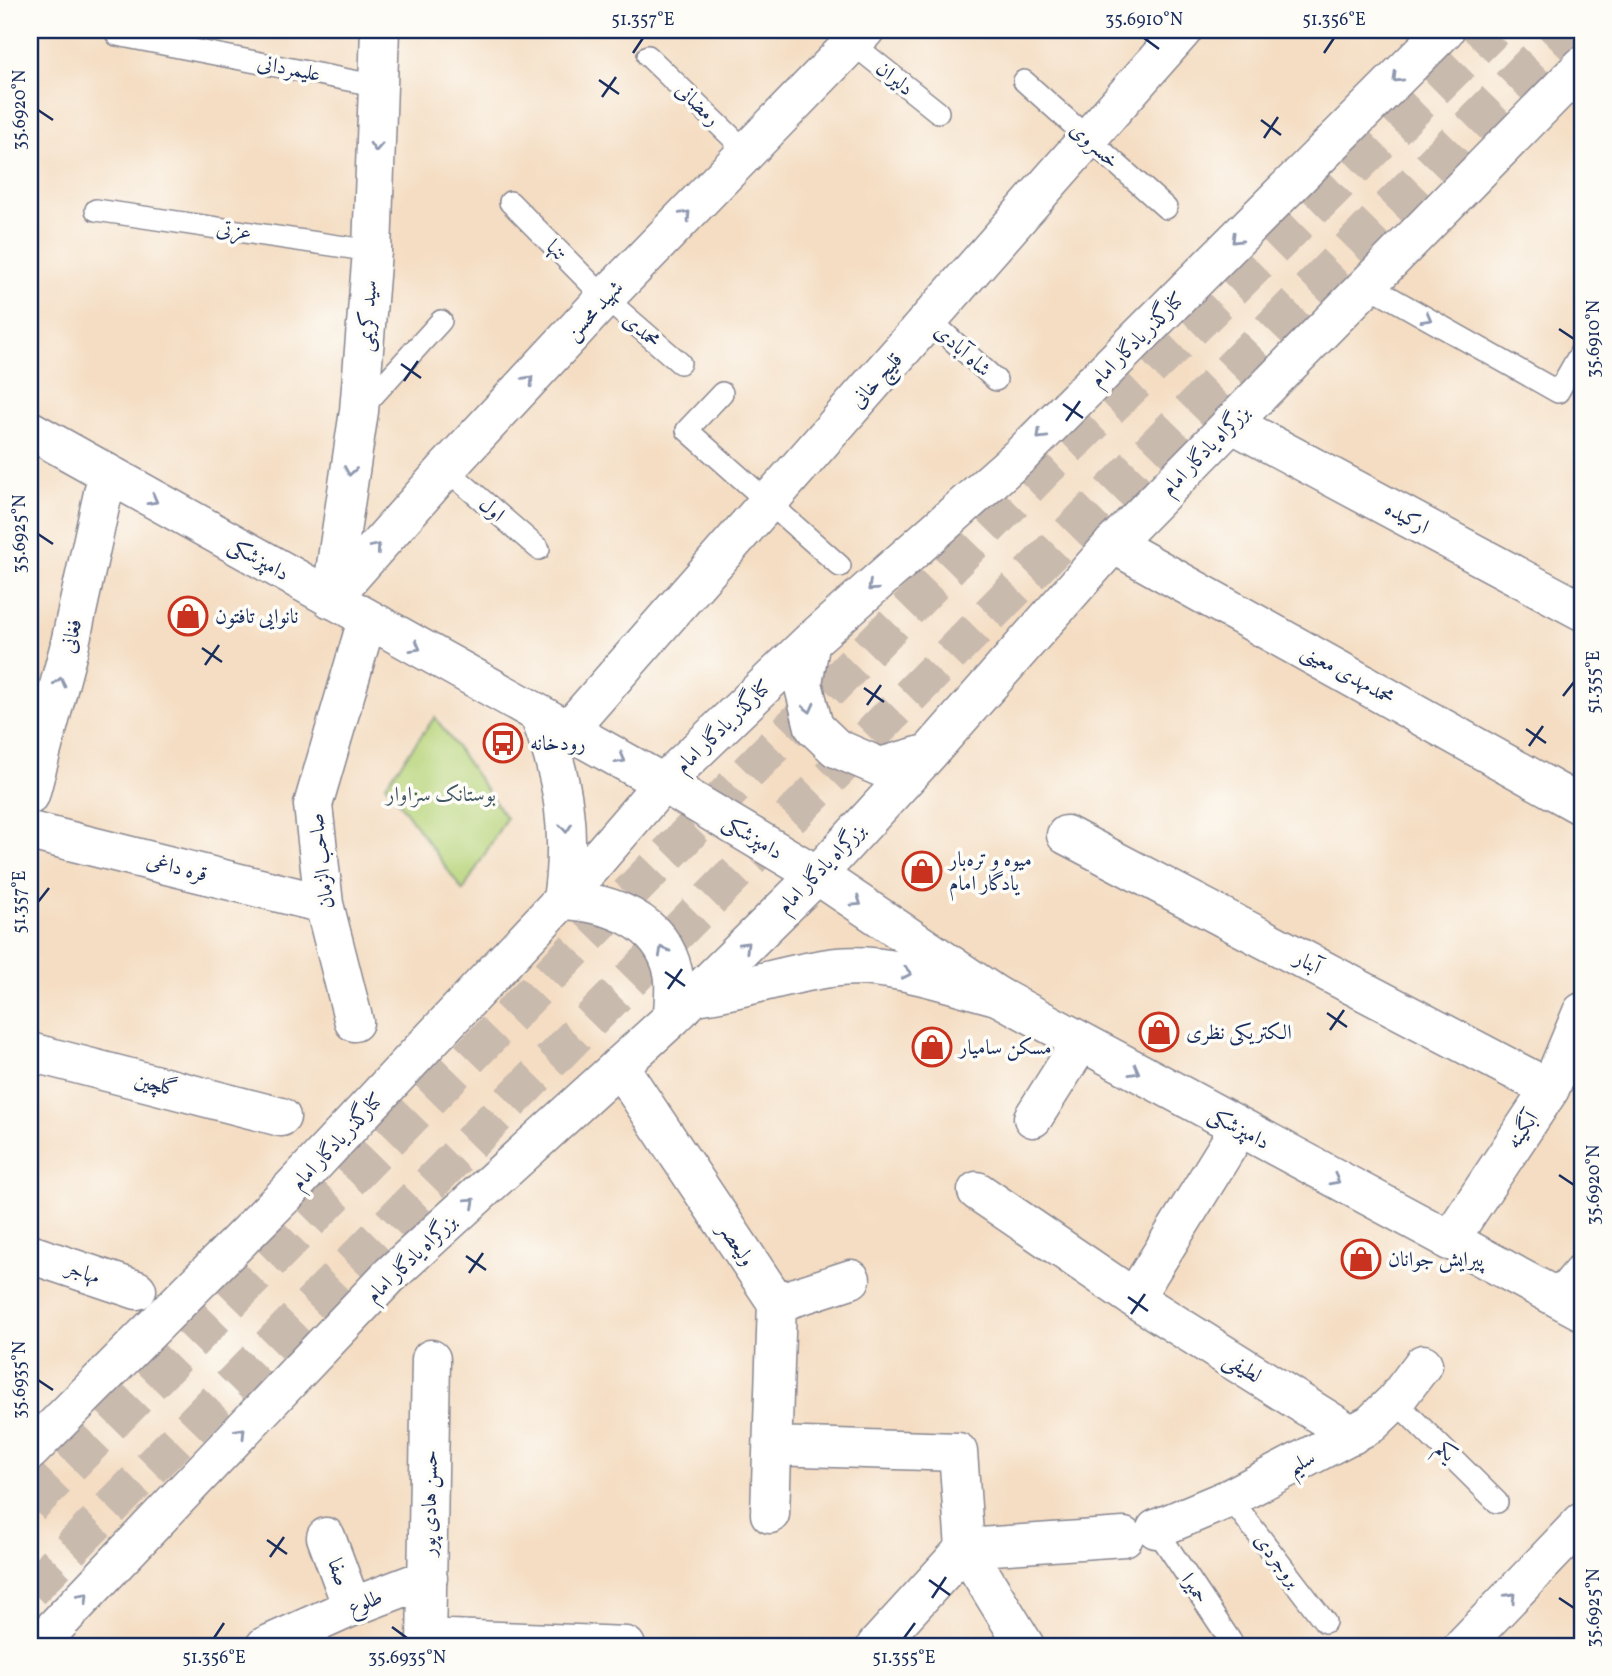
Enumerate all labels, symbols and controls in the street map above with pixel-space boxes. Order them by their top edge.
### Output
text: 51.357°E [611,8,675,33]
text: 35.6910°N [1105,8,1183,33]
text: 51.356°E [1302,8,1366,33]
street label: علیمردانی [255,49,323,90]
street label: دلیران [869,55,919,103]
text: 35.6920°N [8,70,33,150]
one-way arrow [1393,70,1405,82]
street label: رمضانی [668,77,726,134]
street label: خسروی [1063,116,1125,176]
one-way arrow [369,142,384,153]
one-way arrow [677,210,690,223]
street label: عزتی [214,214,254,249]
one-way arrow [1232,231,1245,244]
street label: تنها [539,234,573,268]
street label: شهید محسن [559,274,631,348]
street label: سید کریمی [352,279,385,353]
street label: کنارگذر یادگار امام [1082,284,1194,396]
text: 35.6910°N [1582,300,1607,378]
street label: محمدی [616,307,666,356]
one-way arrow [1420,310,1433,323]
street label: شاه آبادی [927,318,997,384]
street label: قلیچ خانی [844,347,912,417]
one-way arrow [520,375,533,388]
street label: بزرگراه یادگار امام [1154,398,1259,504]
one-way arrow [1036,426,1049,439]
one-way arrow [343,465,358,477]
street label: اول [472,491,510,529]
one-way arrow [146,492,158,505]
text: 35.6925°N [8,494,33,574]
street label: ارکیده [1379,495,1434,542]
street label: دامپزشکی [222,532,294,589]
one-way arrow [368,543,380,556]
one-way arrow [867,579,880,591]
shop icon: نانوایی تافتون [167,595,209,637]
place label: نانوایی تافتون [215,603,299,632]
street label: فغانی [54,616,90,656]
street label: محمدمهدی معینی [1295,638,1399,713]
one-way arrow [409,639,421,652]
text: 51.355°E [1582,650,1607,714]
street label: کنارگذر یادگار امام [668,672,780,782]
one-way arrow [52,676,66,688]
one-way arrow [801,702,815,714]
bus stop icon: رودخانه [482,722,524,764]
place label: رودخانه [530,730,586,759]
one-way arrow [613,751,626,764]
park label: بوستانک سزاوار [384,781,496,810]
street label: دامپزشکی [717,809,788,868]
street label: صاحب الزمان [302,811,343,910]
street label: بزرگراه یادگار امام [770,816,875,922]
one-way arrow [558,823,573,834]
place label: میوه و تره‌بار یادگار امام [947,846,1032,901]
street label: قره داغی [143,847,210,890]
shop icon: میوه و تره‌بار یادگار امام [901,850,943,892]
text: 51.357°E [8,870,33,934]
one-way arrow [850,894,863,907]
one-way arrow [736,942,749,955]
street label: آبنار [1287,943,1328,983]
one-way arrow [658,946,671,958]
one-way arrow [901,965,913,980]
shop icon: الکتریکی نظری [1138,1011,1180,1053]
place label: الکتریکی نظری [1186,1019,1292,1048]
shop icon: مسکن سامیار [911,1026,953,1068]
place label: مسکن سامیار [957,1034,1052,1063]
one-way arrow [1128,1063,1140,1076]
street label: گلچین [131,1066,180,1105]
street label: کنارگذر یادگار امام [284,1085,393,1199]
street label: دامپزشکی [1202,1101,1274,1158]
street label: آبگینه [1500,1104,1548,1155]
text: 35.6920°N [1582,1145,1607,1225]
one-way arrow [1328,1171,1340,1185]
one-way arrow [463,1197,476,1210]
street label: بزرگراه یادگار امام [359,1207,466,1311]
street label: ولیعصر [709,1215,761,1273]
shop icon: پیرایش جوانان [1340,1238,1382,1280]
place label: پیرایش جوانان [1388,1246,1484,1275]
street label: مهاجر [60,1253,103,1293]
text: 35.6935°N [8,1341,33,1419]
street label: لطیفی [1218,1346,1267,1391]
one-way arrow [233,1427,245,1440]
street label: یکم [1425,1435,1462,1473]
street label: سلیم [1283,1444,1323,1487]
street label: حسن هادی پور [415,1450,446,1558]
street label: بروجردی [1246,1527,1307,1595]
street label: صفا [319,1555,356,1590]
street label: حمیرا [1173,1568,1215,1610]
text: 35.6925°N [1582,1568,1607,1648]
street label: طلوع [344,1584,388,1625]
one-way arrow [76,1592,89,1605]
one-way arrow [1502,1592,1515,1605]
text: 51.356°E [182,1646,246,1671]
text: 35.6935°N [368,1646,446,1671]
text: 51.355°E [872,1646,936,1671]

